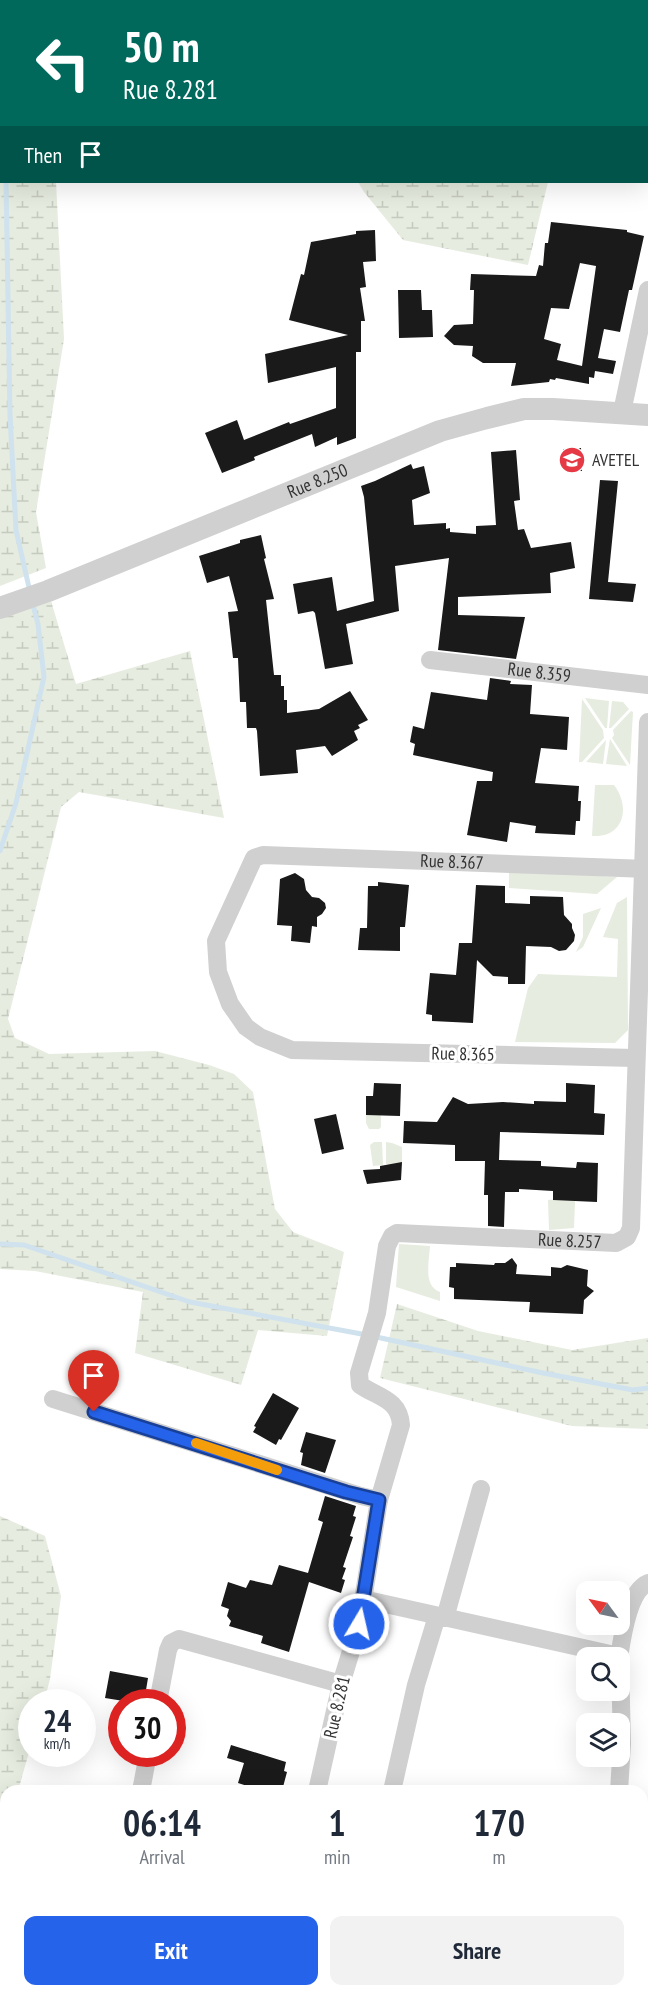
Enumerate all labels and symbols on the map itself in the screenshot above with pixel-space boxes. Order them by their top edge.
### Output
school or university icon: AVETEL [557,445,587,475]
place label: AVETEL [592,448,640,471]
street label: Rue 8.250 [284,458,351,503]
street label: Rue 8.359 [507,657,572,687]
street label: Rue 8.367 [420,849,484,874]
street label: Rue 8.365 [431,1041,495,1066]
street label: Rue 8.257 [538,1227,602,1253]
pin [68,1350,119,1412]
north arrow [576,1581,630,1635]
position arrow [327,1592,391,1656]
street label: Rue 8.281 [318,1673,355,1740]
speed limit sign: 30 [108,1689,186,1767]

